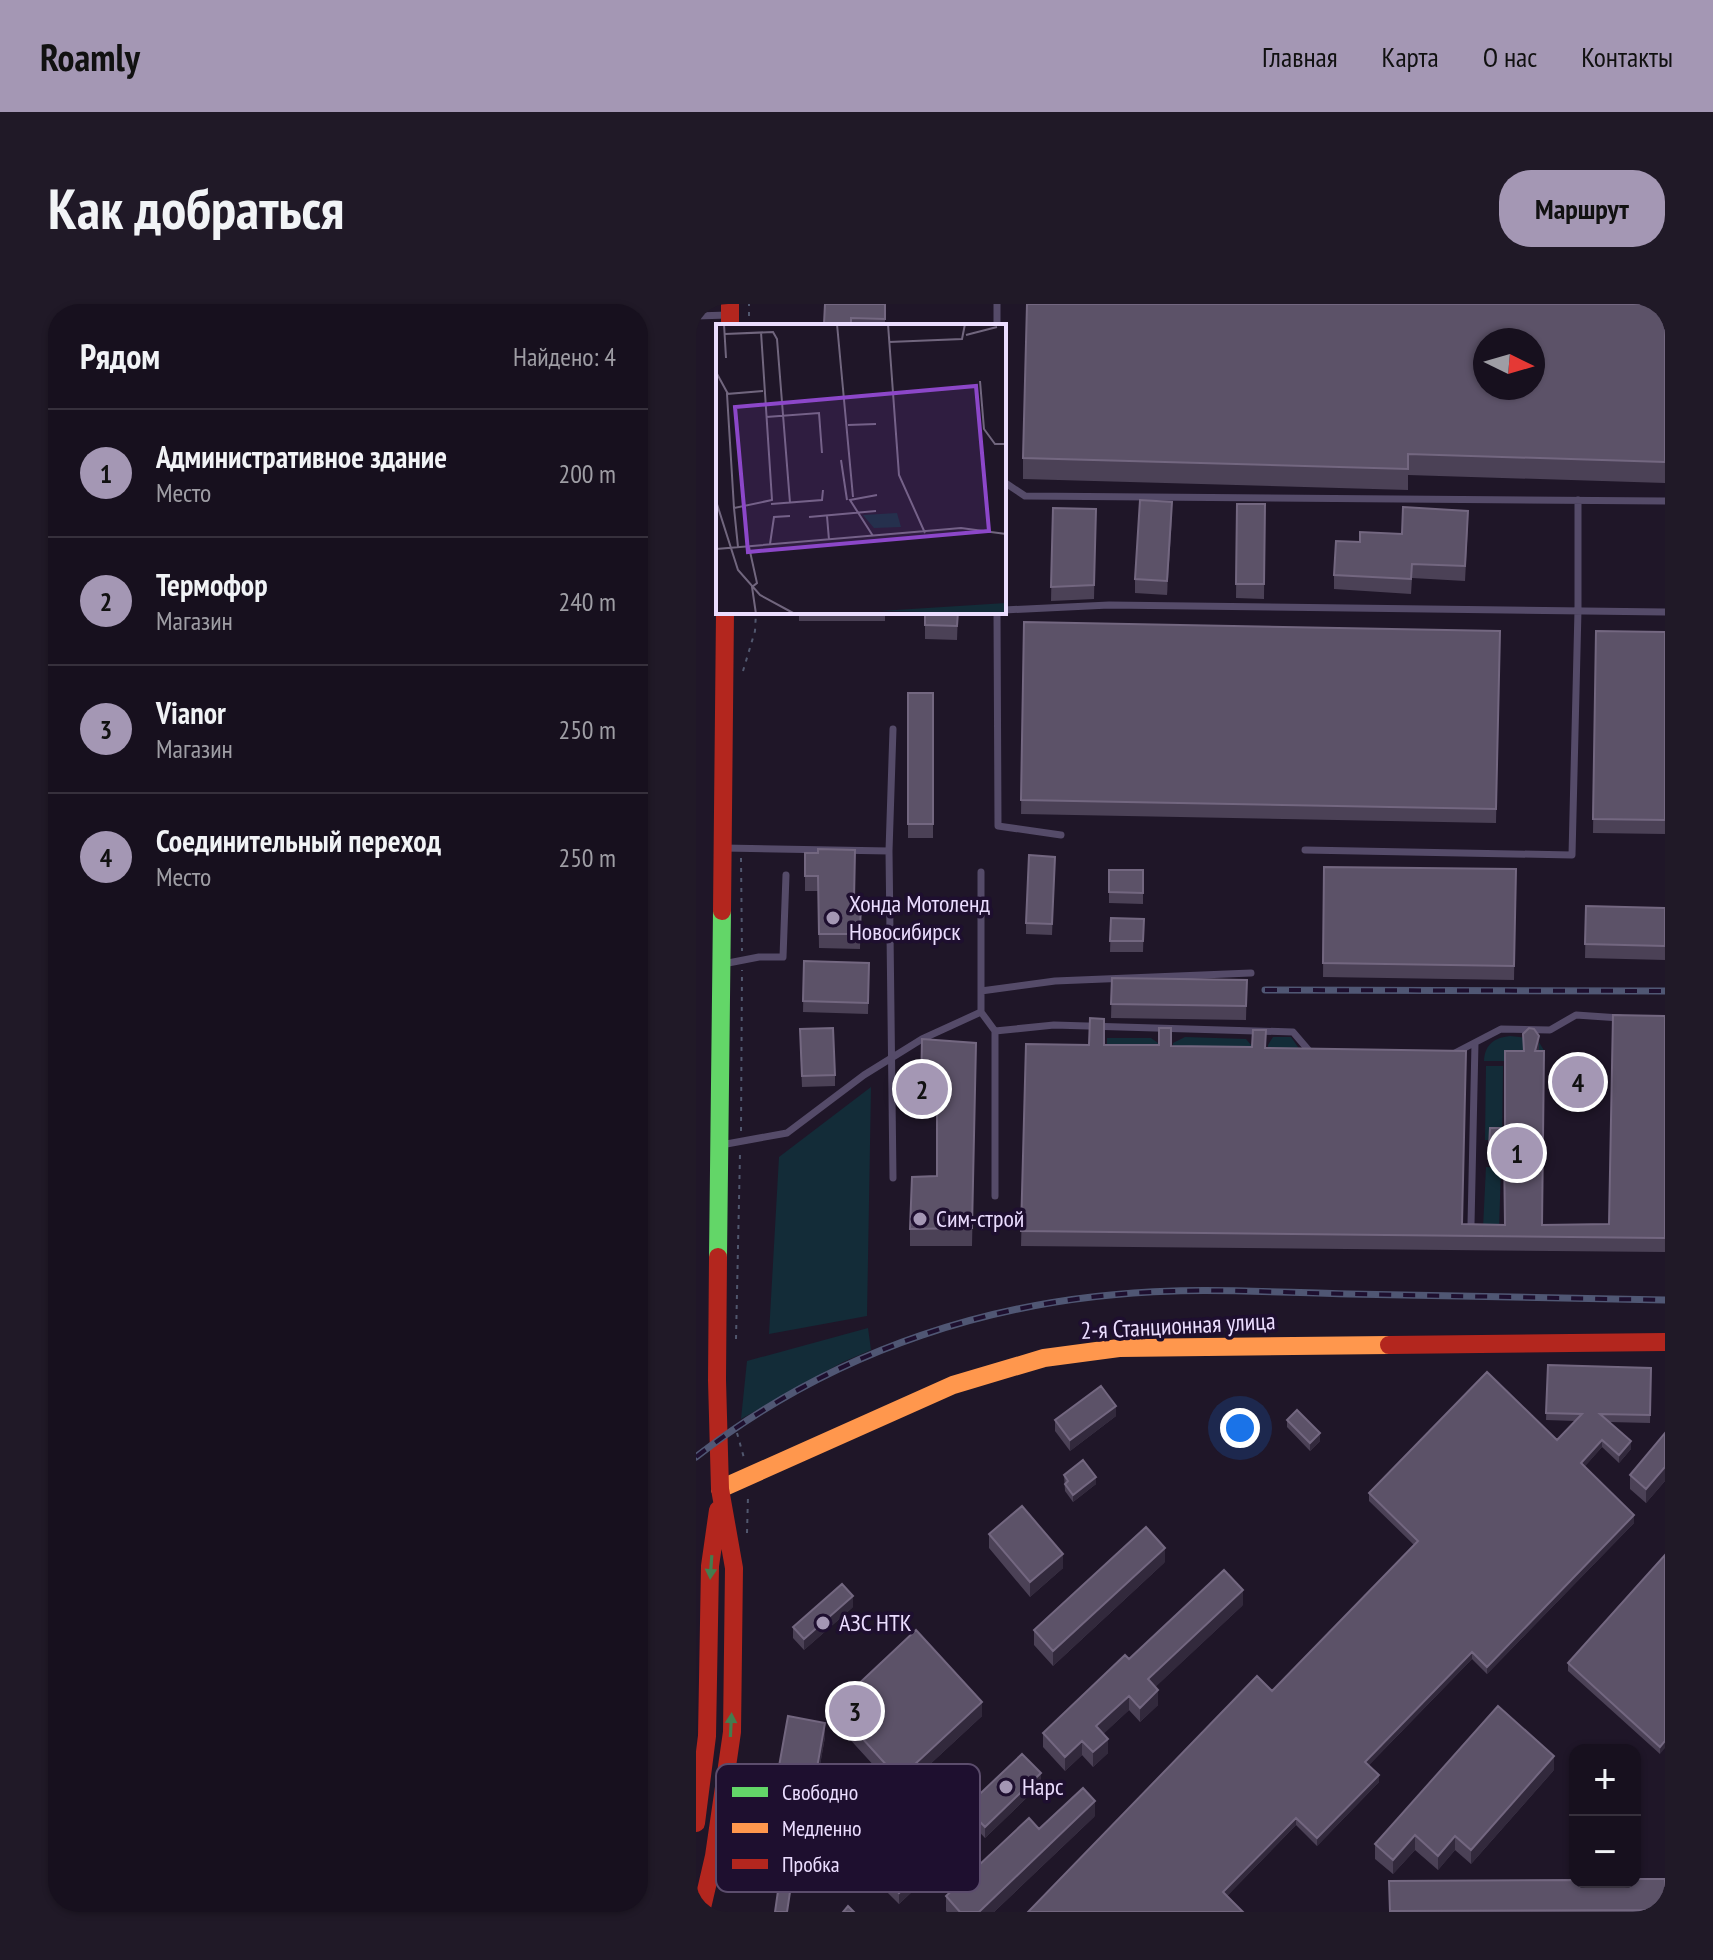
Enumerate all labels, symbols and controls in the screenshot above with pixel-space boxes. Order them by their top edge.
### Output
text: Roamly [40,32,140,81]
text: Главная [1262,38,1338,75]
text: Карта [1382,38,1439,75]
text: О нас [1483,38,1537,75]
text: Контакты [1581,38,1673,75]
button: Маршрут [1499,170,1665,247]
text: Как добраться [48,172,344,244]
inset map [716,324,1006,614]
north arrow [1473,328,1545,400]
text: Рядом [80,334,160,378]
text: Найдено: 4 [513,340,616,373]
text: Административное здание [156,437,447,476]
text: 1 [100,457,112,490]
text: 200 m [558,457,616,490]
text: Место [156,476,211,509]
text: Термофор [156,565,268,604]
text: 2 [100,585,112,618]
text: 240 m [558,585,616,618]
text: Магазин [156,604,233,637]
text: Vianor [156,693,226,732]
text: 3 [100,713,112,746]
text: 250 m [558,713,616,746]
text: Магазин [156,732,233,765]
text: Соединительный переход [156,821,441,860]
text: 4 [100,841,112,874]
text: 250 m [558,841,616,874]
text: Место [156,860,211,893]
place label: Хонда Мотоленд Новосибирск [849,888,990,947]
marker: Хонда Мотоленд Новосибирск [824,909,842,927]
pin: 4 [1552,1052,1604,1112]
pin: 2 [896,1059,948,1119]
pin: 1 [1491,1123,1543,1183]
place label: Сим-строй [936,1203,1024,1234]
marker: Сим-строй [911,1210,929,1228]
street label: 2-я Станционная улица [1080,1305,1276,1346]
your location [1220,1408,1260,1448]
one-way arrow [704,1555,717,1580]
place label: АЗС НТК [839,1607,912,1638]
marker: АЗС НТК [814,1614,832,1632]
pin: 3 [829,1681,881,1741]
one-way arrow [725,1712,738,1737]
map controls [1569,1744,1641,1888]
button: + [1569,1744,1641,1816]
legend [716,1764,980,1892]
place label: Нарс [1022,1771,1064,1802]
text: Свободно [782,1778,858,1806]
marker: Нарс [997,1778,1015,1796]
text: Медленно [782,1814,861,1842]
button: − [1569,1816,1641,1888]
text: Пробка [782,1850,839,1878]

